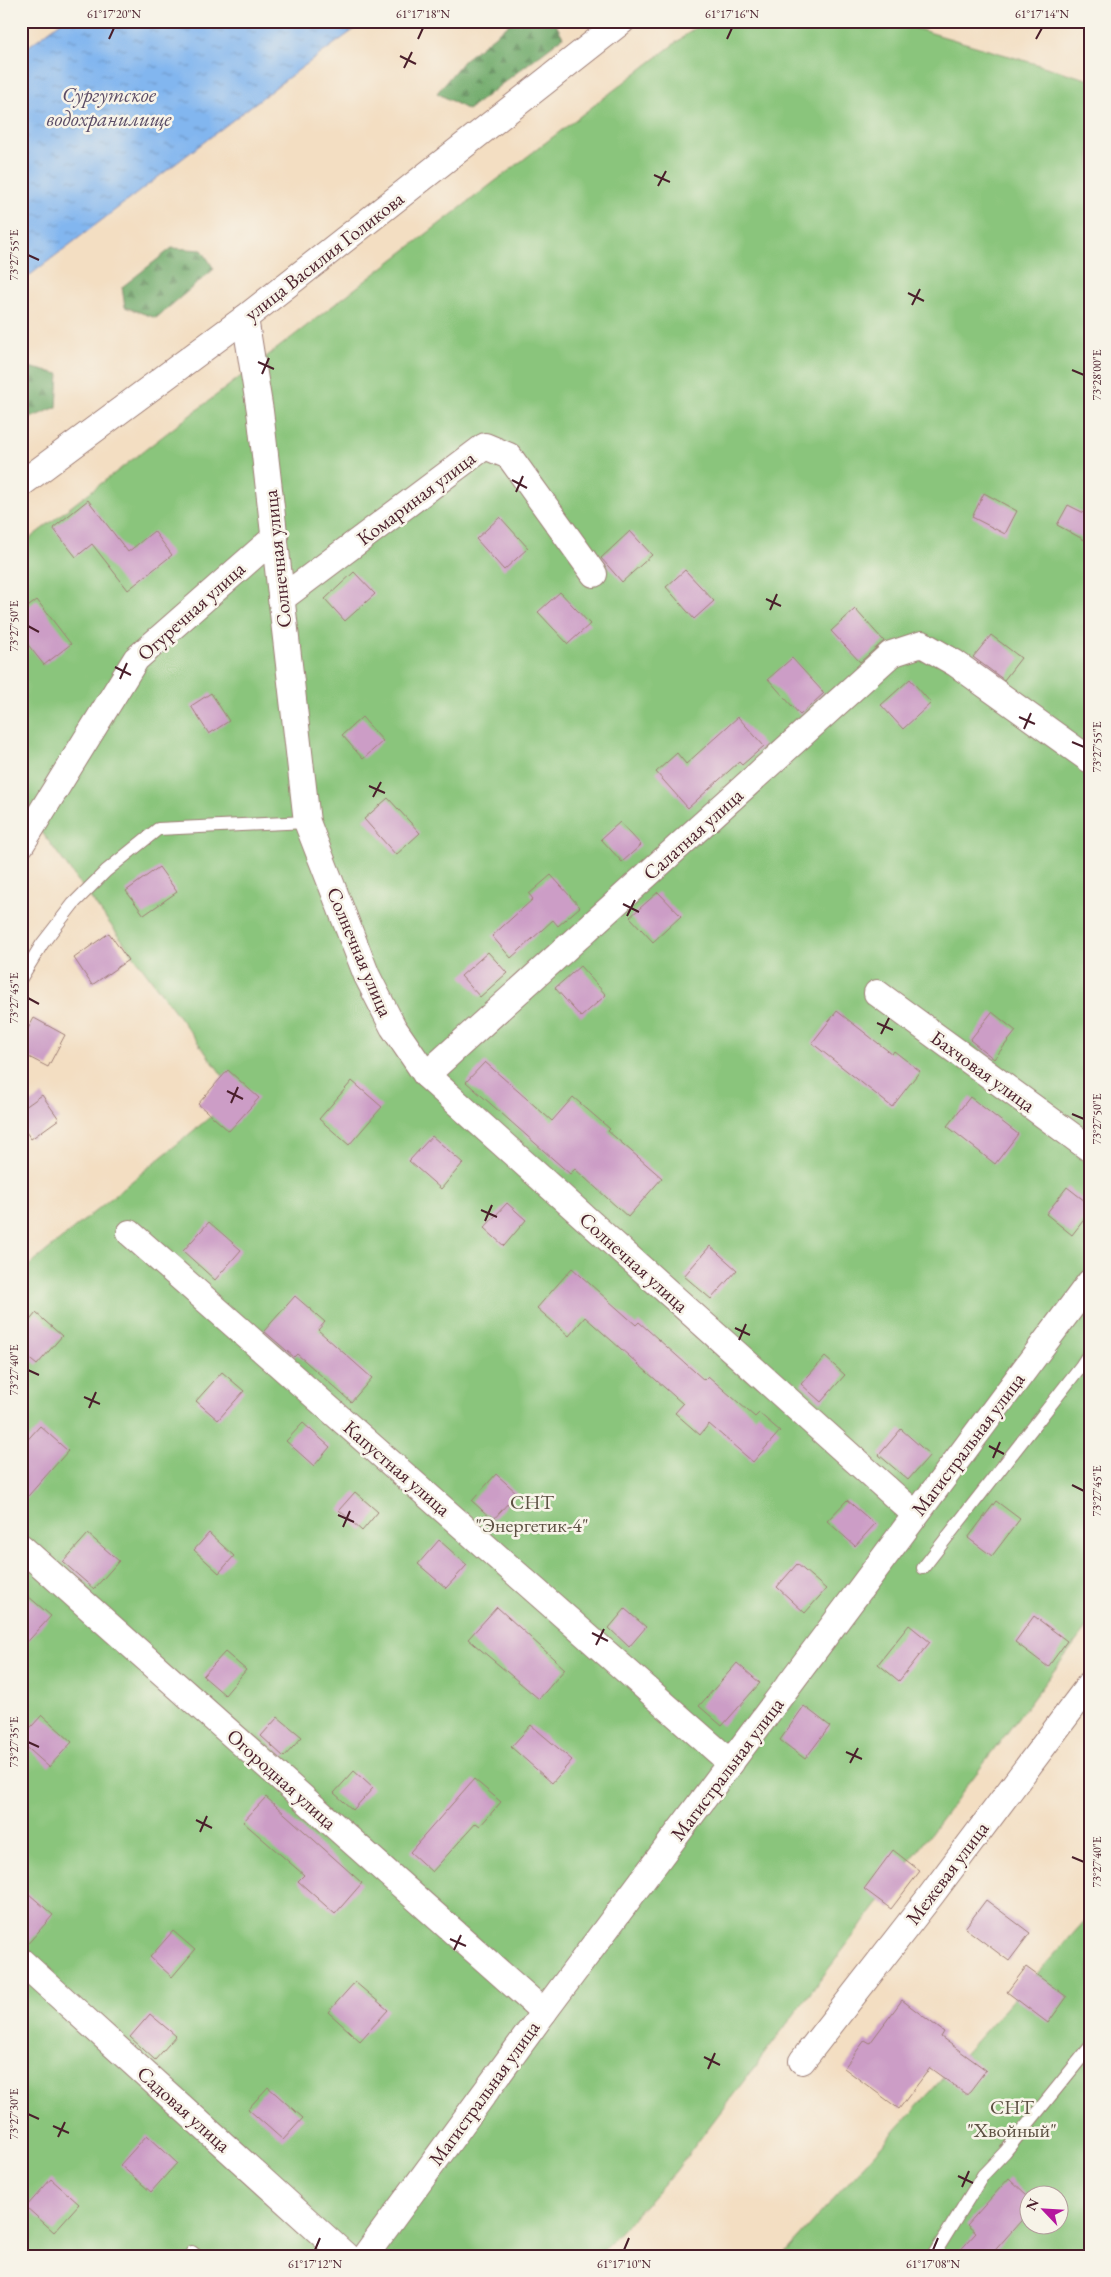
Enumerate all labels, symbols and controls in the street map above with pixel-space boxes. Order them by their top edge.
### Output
text: 61°17'20"N [87,6,141,22]
text: 61°17'18"N [396,6,450,22]
text: 61°17'16"N [705,6,759,22]
text: 61°17'14"N [1015,6,1069,22]
water label: Сургутское водохранилище [46,81,172,132]
street label: улица Василия Голикова [239,186,409,326]
text: 73°27'55"E [6,229,22,281]
text: 73°28'00"E [1089,349,1105,401]
street label: Комариная улица [351,445,481,551]
street label: Солнечная улица [257,489,297,629]
street label: Огуречная улица [132,556,250,666]
text: 73°27'50"E [6,600,22,652]
text: 73°27'55"E [1089,721,1105,773]
street label: Салатная улица [637,782,749,886]
street label: Солнечная улица [321,883,399,1021]
text: 73°27'45"E [6,972,22,1024]
street label: Бахчовая улица [925,1024,1041,1118]
text: 73°27'50"E [1089,1093,1105,1145]
street label: Солнечная улица [574,1206,694,1318]
text: 73°27'40"E [6,1344,22,1396]
street label: Магистральная улица [906,1367,1030,1521]
street label: Капустная улица [338,1414,456,1522]
text: 73°27'45"E [1089,1465,1105,1517]
park label: СНТ "Энергетик-4" [475,1489,589,1538]
street label: Магистральная улица [665,1692,789,1846]
text: 73°27'35"E [6,1716,22,1768]
street label: Огородная улица [222,1723,342,1835]
street label: Межевая улица [900,1816,994,1930]
text: 73°27'40"E [1089,1836,1105,1888]
street label: Магистральная улица [423,2015,545,2171]
street label: Садовая улица [132,2060,236,2158]
text: 73°27'30"E [6,2088,22,2140]
park label: СНТ "Хвойный" [967,2094,1057,2143]
north arrow [1018,2184,1068,2234]
text: N [1022,2195,1043,2213]
text: 61°17'12"N [288,2256,342,2272]
text: 61°17'10"N [597,2256,651,2272]
text: 61°17'08"N [906,2256,960,2272]

